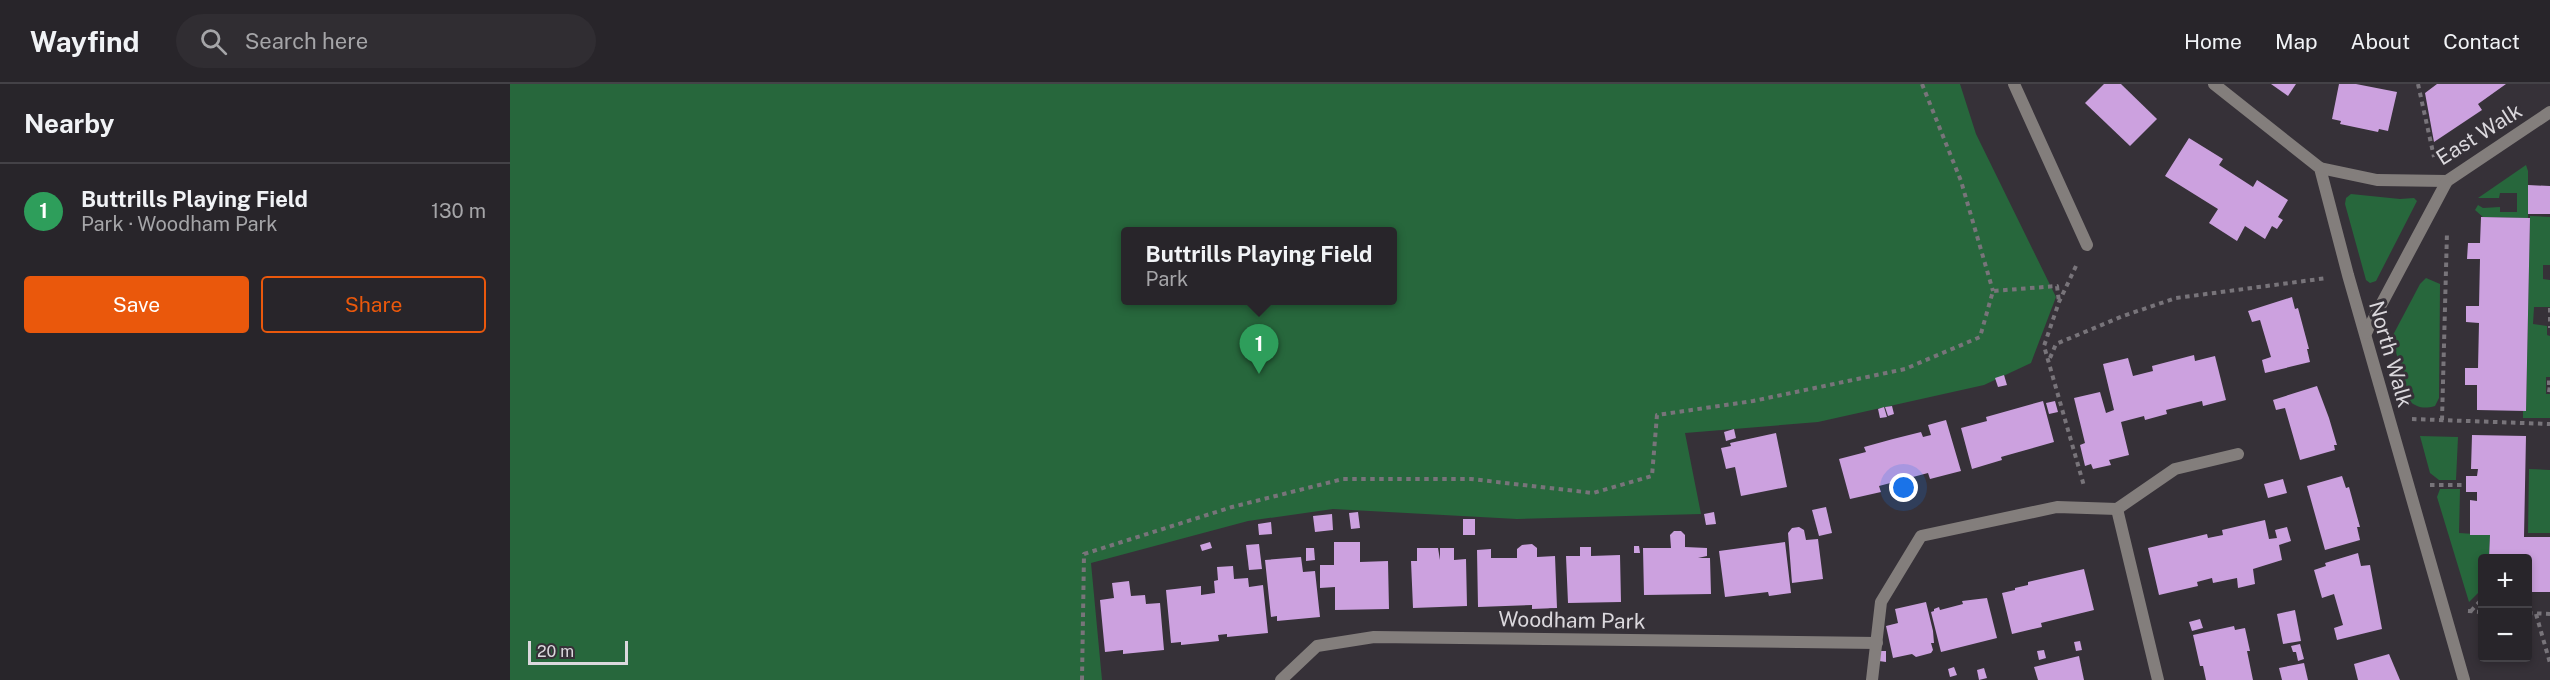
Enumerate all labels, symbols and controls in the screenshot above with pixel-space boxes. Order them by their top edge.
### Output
search box [176,14,596,68]
text: Wayfind [30,25,140,58]
icon: search [197,25,230,58]
text: Search here [245,28,368,54]
text: Home [2184,29,2242,54]
text: Map [2275,29,2318,54]
text: About [2351,29,2410,54]
text: Contact [2443,29,2520,54]
street label: East Walk [2432,98,2527,170]
text: Nearby [24,108,114,139]
text: Buttrills Playing Field [81,186,308,212]
text: 1 [39,199,48,223]
text: 130 m [431,199,486,223]
text: Park · Woodham Park [81,212,278,236]
popup [1121,227,1397,305]
text: Buttrills Playing Field [1146,241,1372,267]
text: Park [1146,267,1188,291]
button: Save [24,276,249,333]
button: Share [261,276,486,333]
street label: North Walk [2364,298,2418,410]
pin: 1 [1240,324,1278,374]
your location [1889,473,1918,502]
map controls [2478,554,2532,662]
button: + [2478,554,2532,608]
street label: Woodham Park [1498,606,1646,634]
button: − [2478,608,2532,662]
scale bar [528,638,628,666]
text: 20 m [537,642,574,661]

